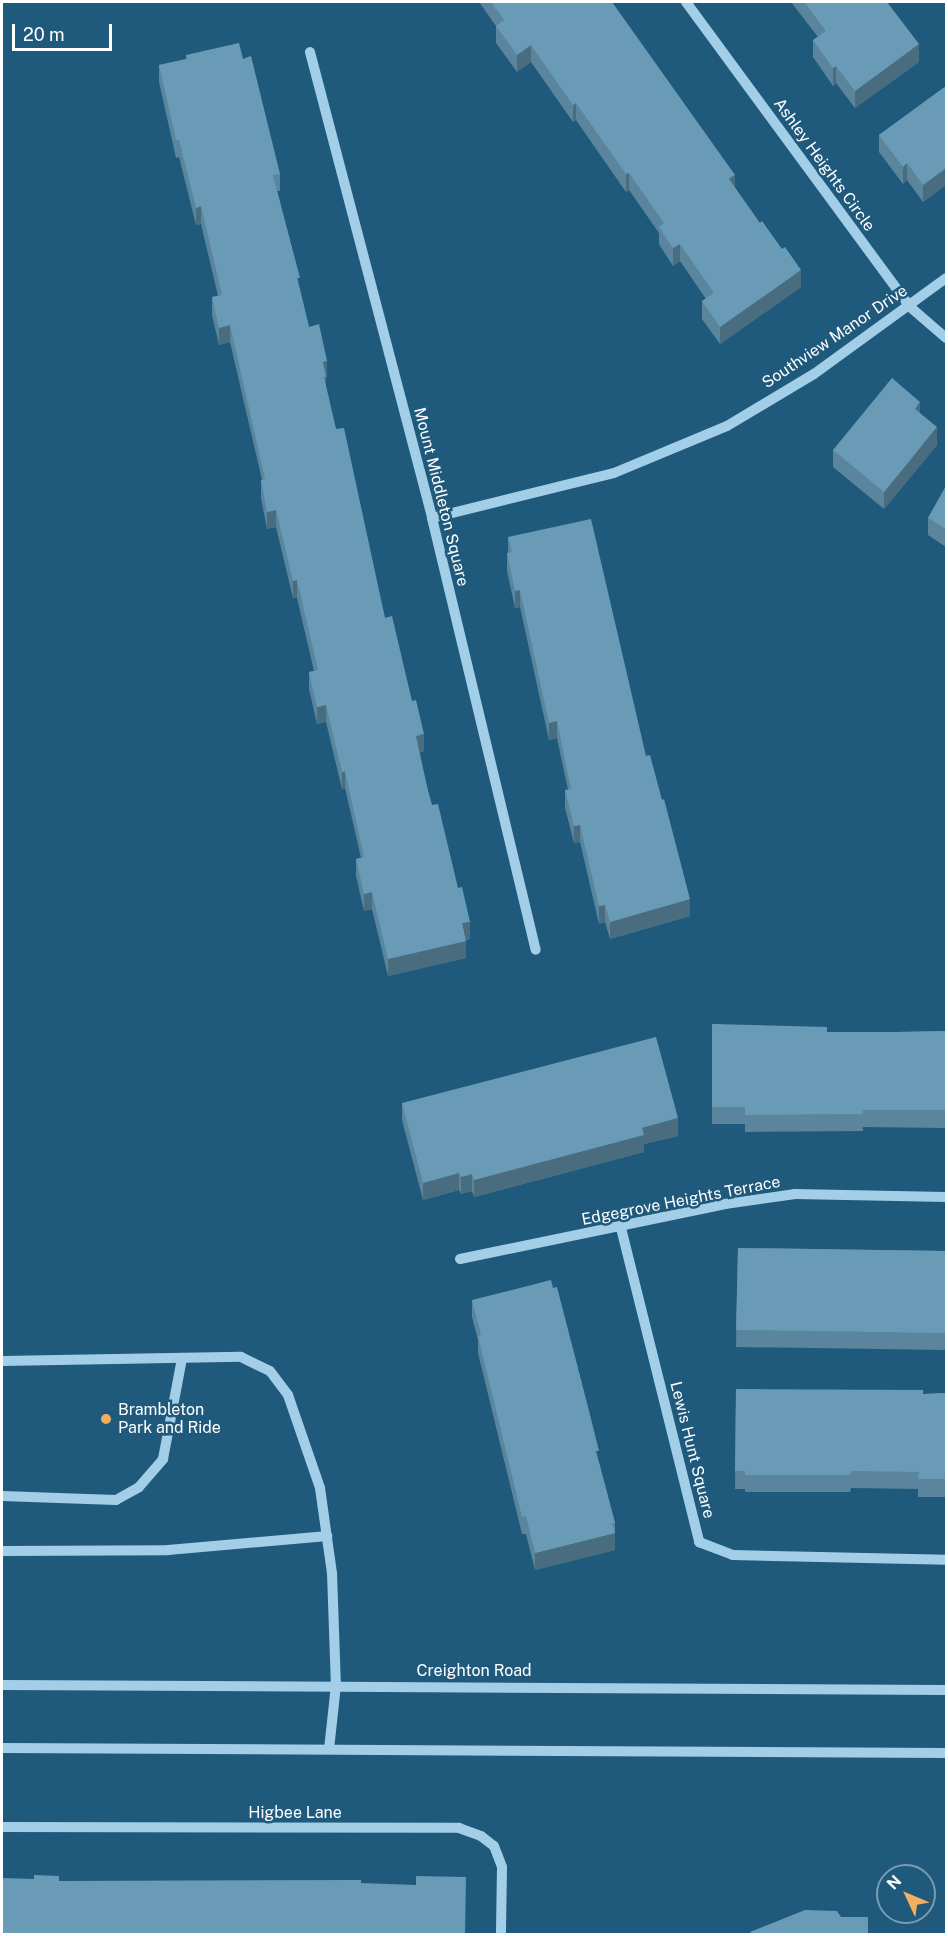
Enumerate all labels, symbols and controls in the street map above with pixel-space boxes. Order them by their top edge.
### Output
scale bar [15,12,116,50]
text: 20 m [23,24,65,45]
street label: Ashley Heights Circle [769,95,879,235]
street label: Southview Manor Drive [759,281,911,393]
street label: Mount Middleton Square [409,406,473,588]
street label: Edgegrove Heights Terrace [580,1172,782,1230]
street label: Lewis Hunt Square [666,1380,718,1520]
place label: Brambleton Park and Ride [118,1400,221,1438]
marker: Brambleton Park and Ride [99,1412,113,1426]
street label: Creighton Road [416,1661,532,1681]
street label: Higbee Lane [248,1803,342,1823]
north arrow [876,1864,936,1924]
text: N [883,1871,905,1894]

